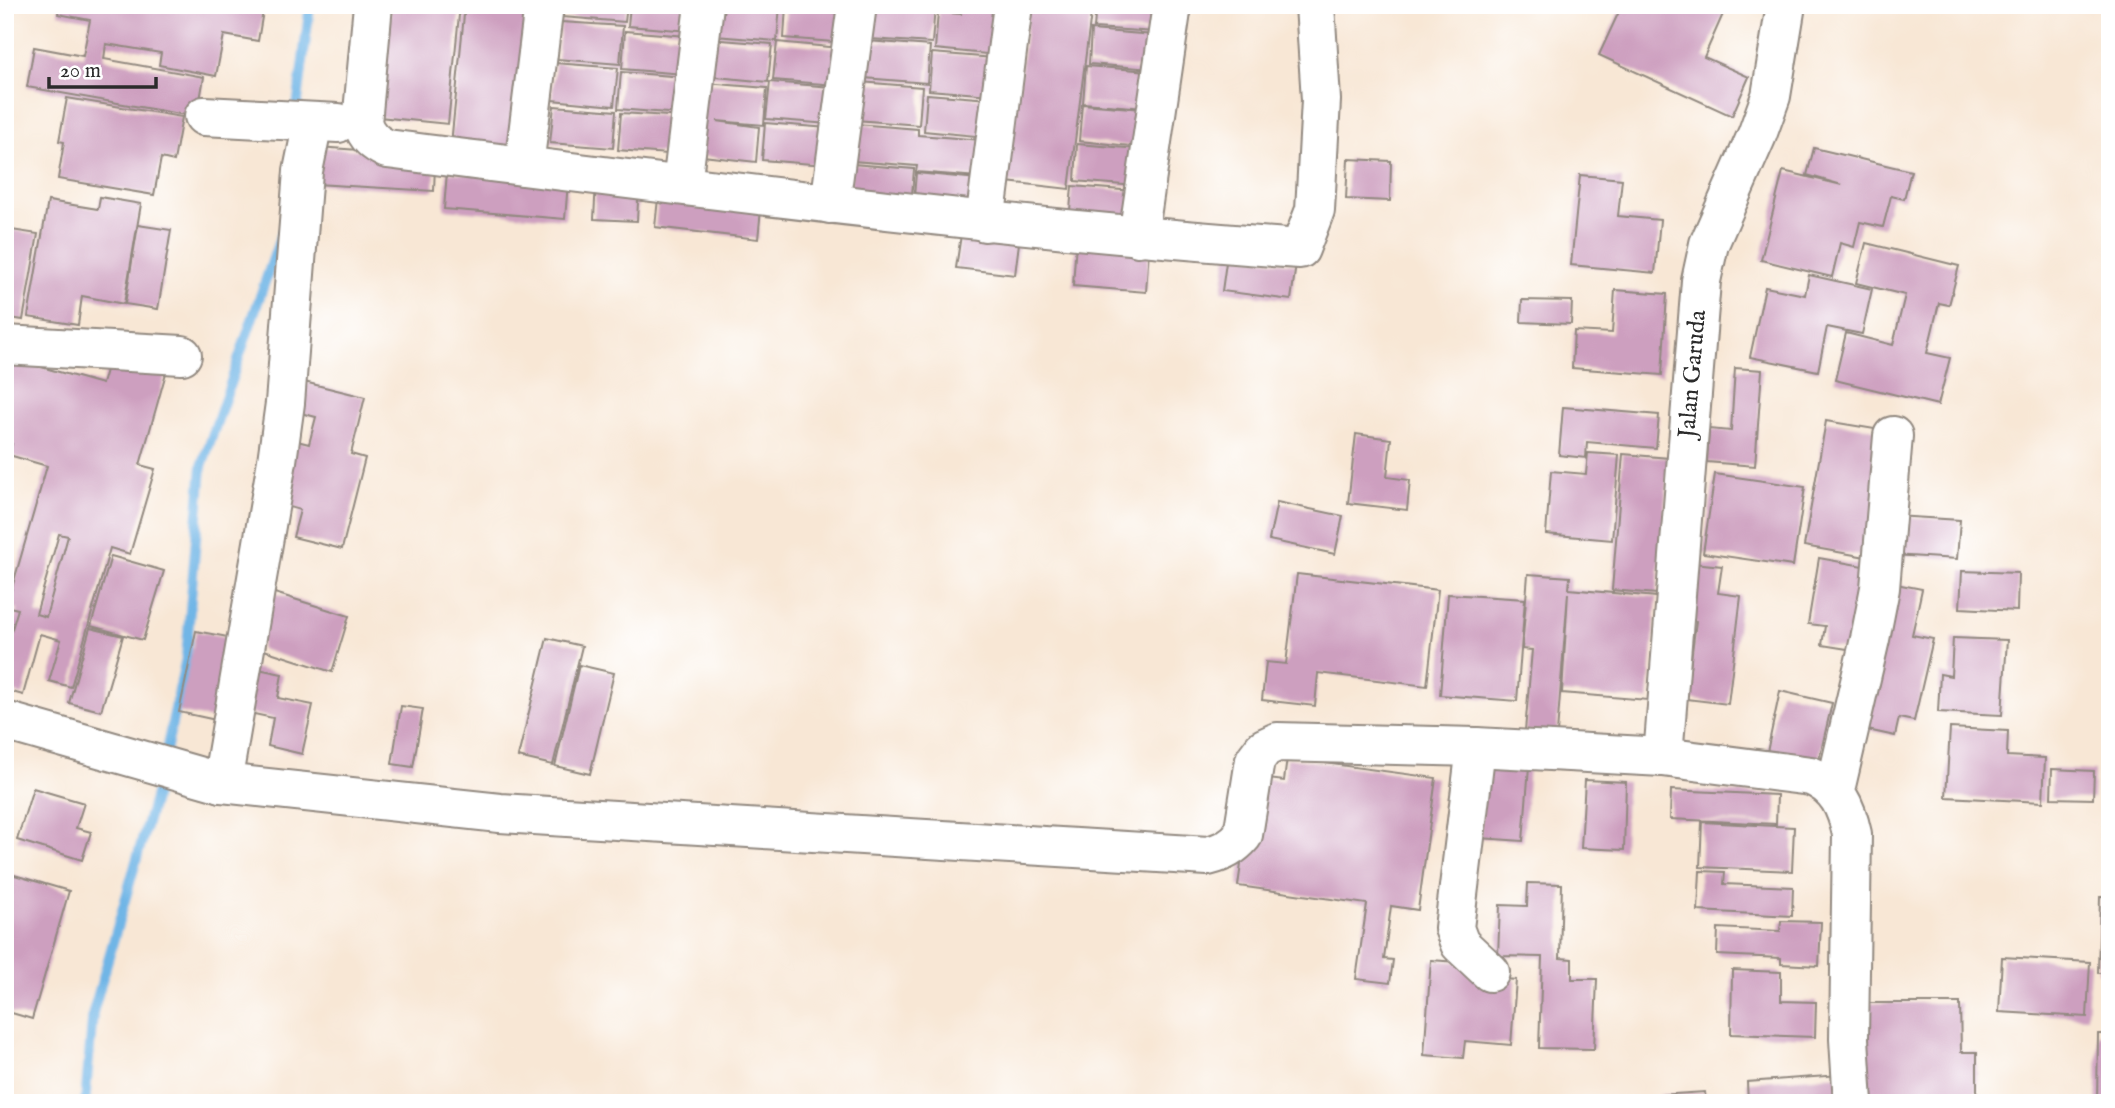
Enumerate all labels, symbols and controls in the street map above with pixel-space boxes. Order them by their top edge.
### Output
scale bar [49,46,156,90]
text: 20 m [60,58,101,85]
street label: Jalan Garuda [1672,308,1714,442]

